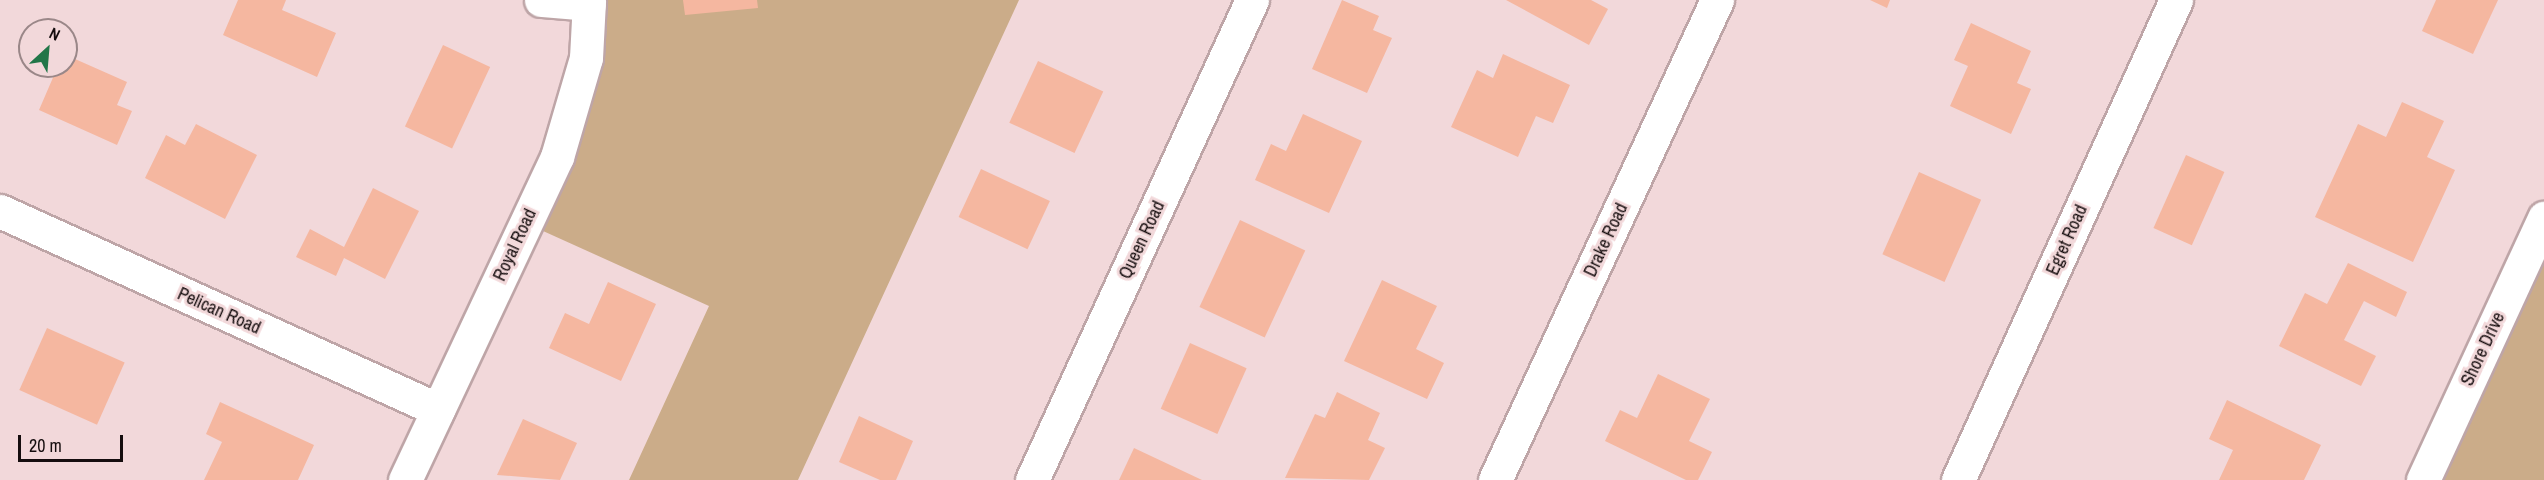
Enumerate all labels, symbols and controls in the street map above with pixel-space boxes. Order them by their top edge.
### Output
north arrow [18,18,78,78]
text: N [46,22,64,46]
street label: Queen Road [1115,198,1169,282]
street label: Drake Road [1580,200,1632,280]
street label: Egret Road [2042,202,2092,278]
street label: Royal Road [489,205,541,285]
street label: Pelican Road [174,283,264,339]
street label: Shore Drive [2457,309,2509,389]
scale bar [21,423,126,461]
text: 20 m [29,433,62,458]

